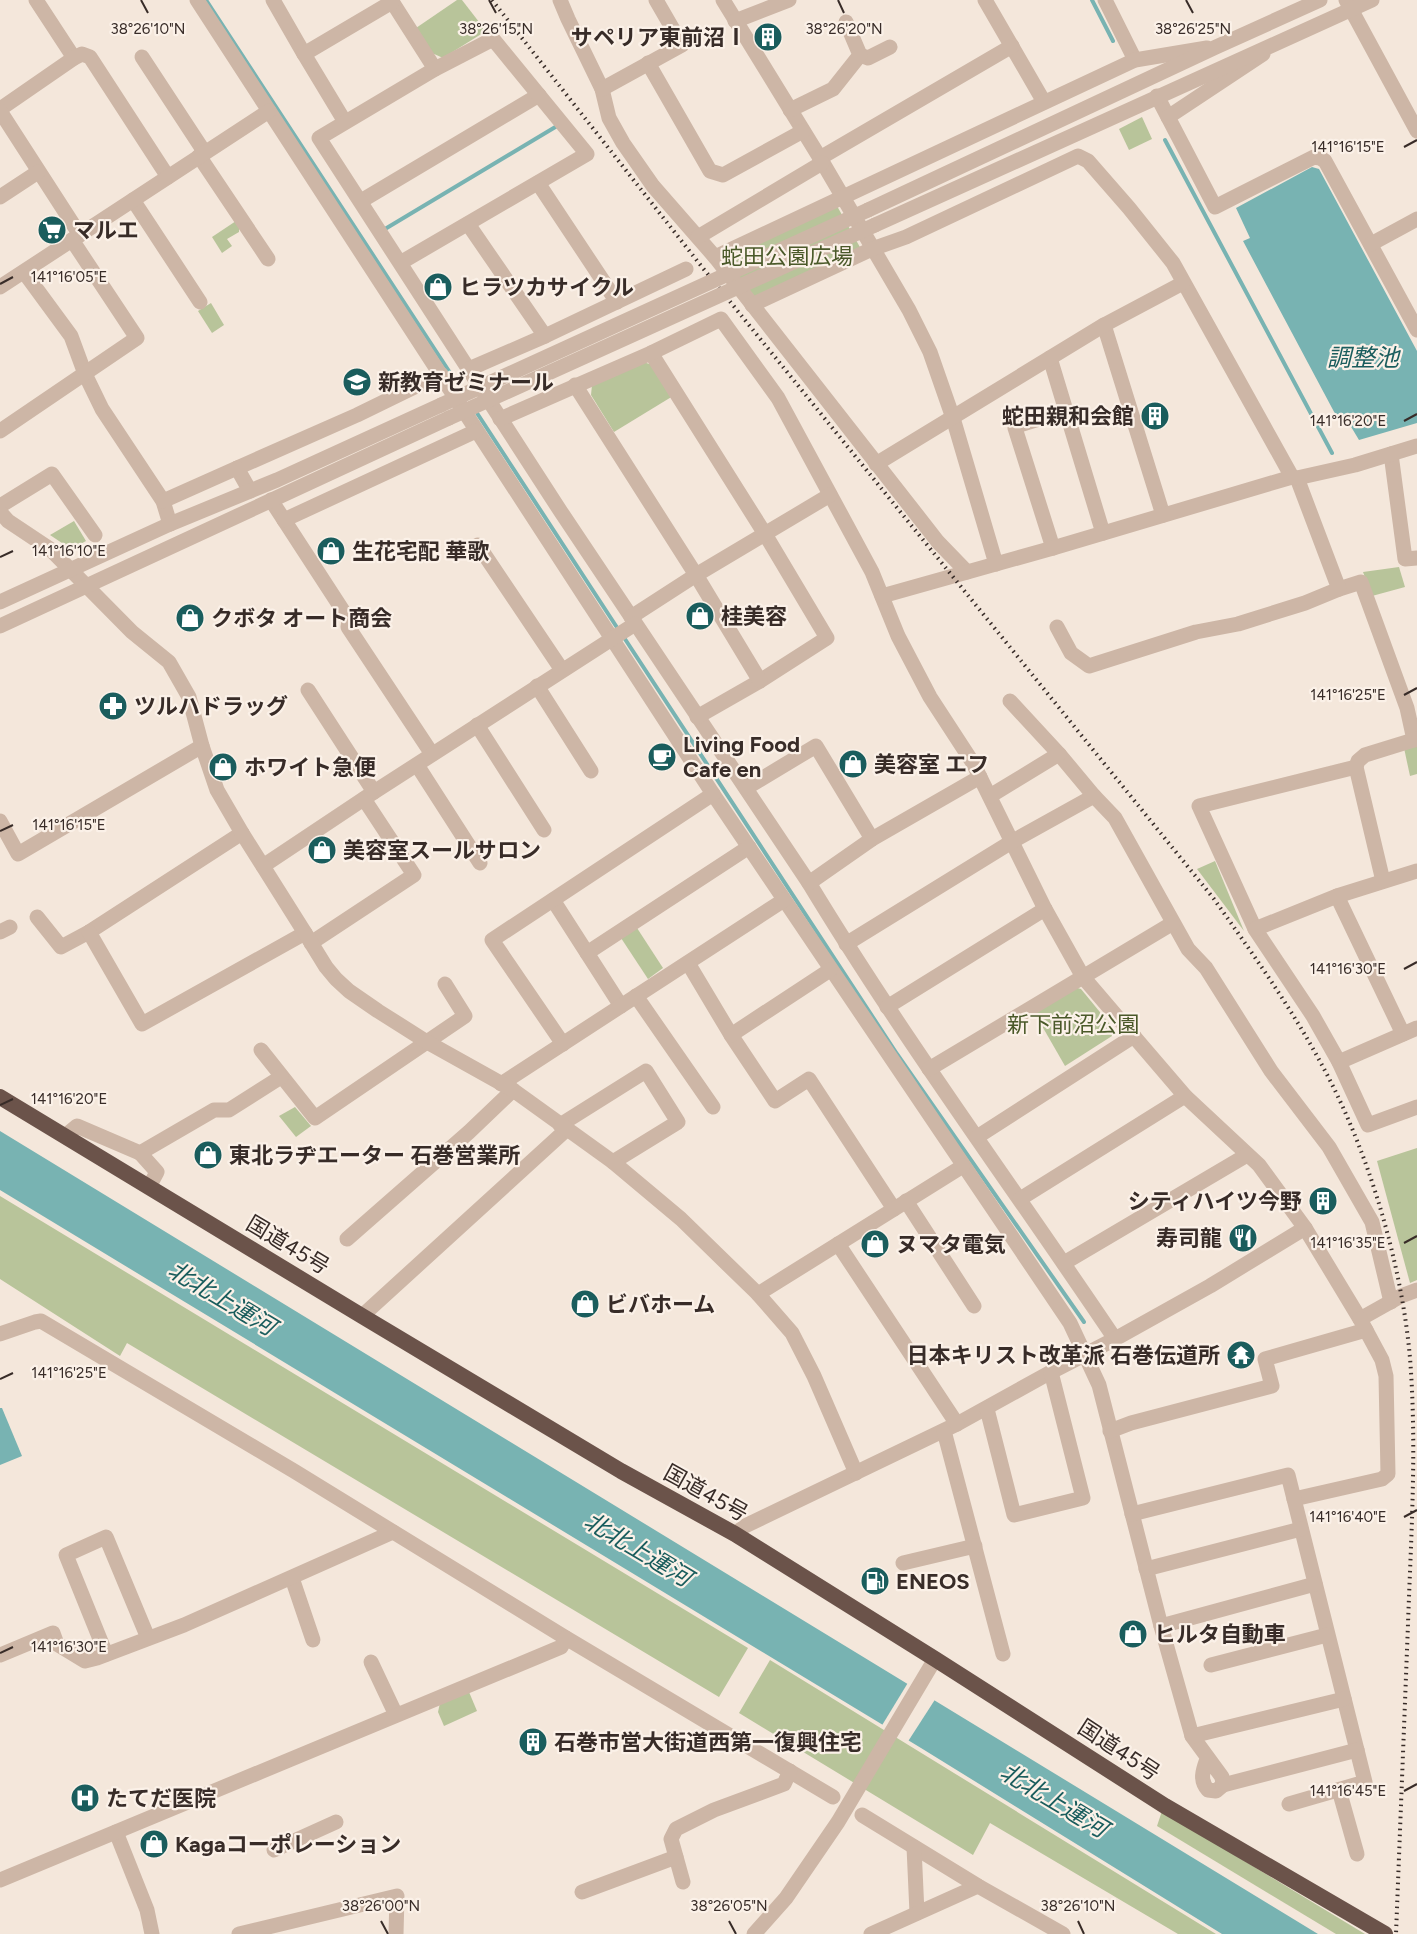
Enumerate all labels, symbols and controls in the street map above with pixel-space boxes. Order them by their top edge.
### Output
text: 38°26'10"N [110,20,186,38]
text: 38°26'15"N [459,20,533,38]
text: 38°26'20"N [805,20,883,38]
text: 38°26'25"N [1155,20,1231,38]
building icon: サペリア東前沼Ⅰ [752,21,784,53]
place label: サペリア東前沼Ⅰ [571,24,747,51]
text: 141°16'15"E [1311,138,1385,156]
supermarket icon: マルエ [36,214,68,246]
place label: マルエ [73,217,139,244]
park label: 蛇田公園広場 [721,243,853,270]
text: 141°16'05"E [31,268,107,286]
shop icon: ヒラツカサイクル [422,271,454,303]
place label: ヒラツカサイクル [459,274,634,301]
water label: 調整池 [1327,343,1401,372]
school or university icon: 新教育ゼミナール [341,366,373,398]
place label: 新教育ゼミナール [378,369,554,396]
building icon: 蛇田親和会館 [1139,400,1171,432]
place label: 蛇田親和会館 [1002,403,1134,430]
text: 141°16'20"E [1310,412,1386,430]
shop icon: 生花宅配 華歌 [315,535,347,567]
place label: 生花宅配 華歌 [352,538,489,565]
text: 141°16'10"E [32,542,106,560]
shop icon: 桂美容 [684,600,716,632]
shop icon: クボタ オート商会 [174,602,206,634]
place label: 桂美容 [721,603,787,630]
place label: クボタ オート商会 [211,605,392,632]
text: 141°16'25"E [1310,686,1386,704]
pharmacy icon: ツルハドラッグ [97,690,129,722]
place label: ツルハドラッグ [134,693,288,720]
place label: Living Food Cafe en [683,731,800,783]
cafe icon: Living Food Cafe en [646,741,678,773]
shop icon: 美容室 エフ [837,748,869,780]
shop icon: ホワイト急便 [207,751,239,783]
place label: 美容室 エフ [874,751,989,778]
place label: ホワイト急便 [244,754,376,781]
text: 141°16'15"E [32,816,106,834]
shop icon: 美容室スールサロン [306,834,338,866]
place label: 美容室スールサロン [343,837,541,864]
text: 141°16'30"E [1310,960,1386,978]
park label: 新下前沼公園 [1007,1011,1139,1038]
text: 141°16'20"E [31,1090,107,1108]
shop icon: 東北ラヂエーター 石巻営業所 [192,1139,224,1171]
place label: 東北ラヂエーター 石巻営業所 [229,1142,520,1169]
building icon: シティハイツ今野 [1307,1185,1339,1217]
place label: シティハイツ今野 [1128,1188,1302,1215]
street label: 国道45号 [241,1210,335,1280]
restaurant icon: 寿司龍 [1227,1222,1259,1254]
place label: 寿司龍 [1156,1225,1222,1252]
shop icon: ヌマタ電気 [859,1228,891,1260]
place label: ヌマタ電気 [896,1231,1006,1258]
text: 141°16'35"E [1310,1234,1386,1252]
water label: 北北上運河 [163,1255,284,1343]
shop icon: ビバホーム [569,1288,601,1320]
place label: ビバホーム [606,1291,715,1318]
temple icon: 日本キリスト改革派 石巻伝道所 [1225,1339,1257,1371]
place label: 日本キリスト改革派 石巻伝道所 [907,1342,1220,1369]
text: 141°16'25"E [31,1364,107,1382]
street label: 国道45号 [659,1459,753,1527]
water label: 北北上運河 [579,1506,700,1594]
text: 141°16'40"E [1309,1508,1387,1526]
fuel station icon: ENEOS [859,1565,891,1597]
place label: ENEOS [896,1568,970,1595]
shop icon: ヒルタ自動車 [1117,1618,1149,1650]
place label: ヒルタ自動車 [1154,1621,1286,1648]
text: 141°16'30"E [31,1638,107,1656]
street label: 国道45号 [1073,1714,1165,1786]
building icon: 石巻市営大街道西第一復興住宅 [517,1726,549,1758]
place label: 石巻市営大街道西第一復興住宅 [554,1729,862,1756]
water label: 北北上運河 [995,1757,1116,1845]
hospital icon: たてだ医院 [69,1782,101,1814]
text: 141°16'45"E [1310,1782,1386,1800]
place label: たてだ医院 [106,1785,216,1812]
shop icon: Kagaコーポレーション [138,1828,170,1860]
place label: Kagaコーポレーション [175,1831,401,1858]
text: 38°26'00"N [342,1897,420,1915]
text: 38°26'05"N [690,1897,768,1915]
text: 38°26'10"N [1040,1897,1116,1915]

